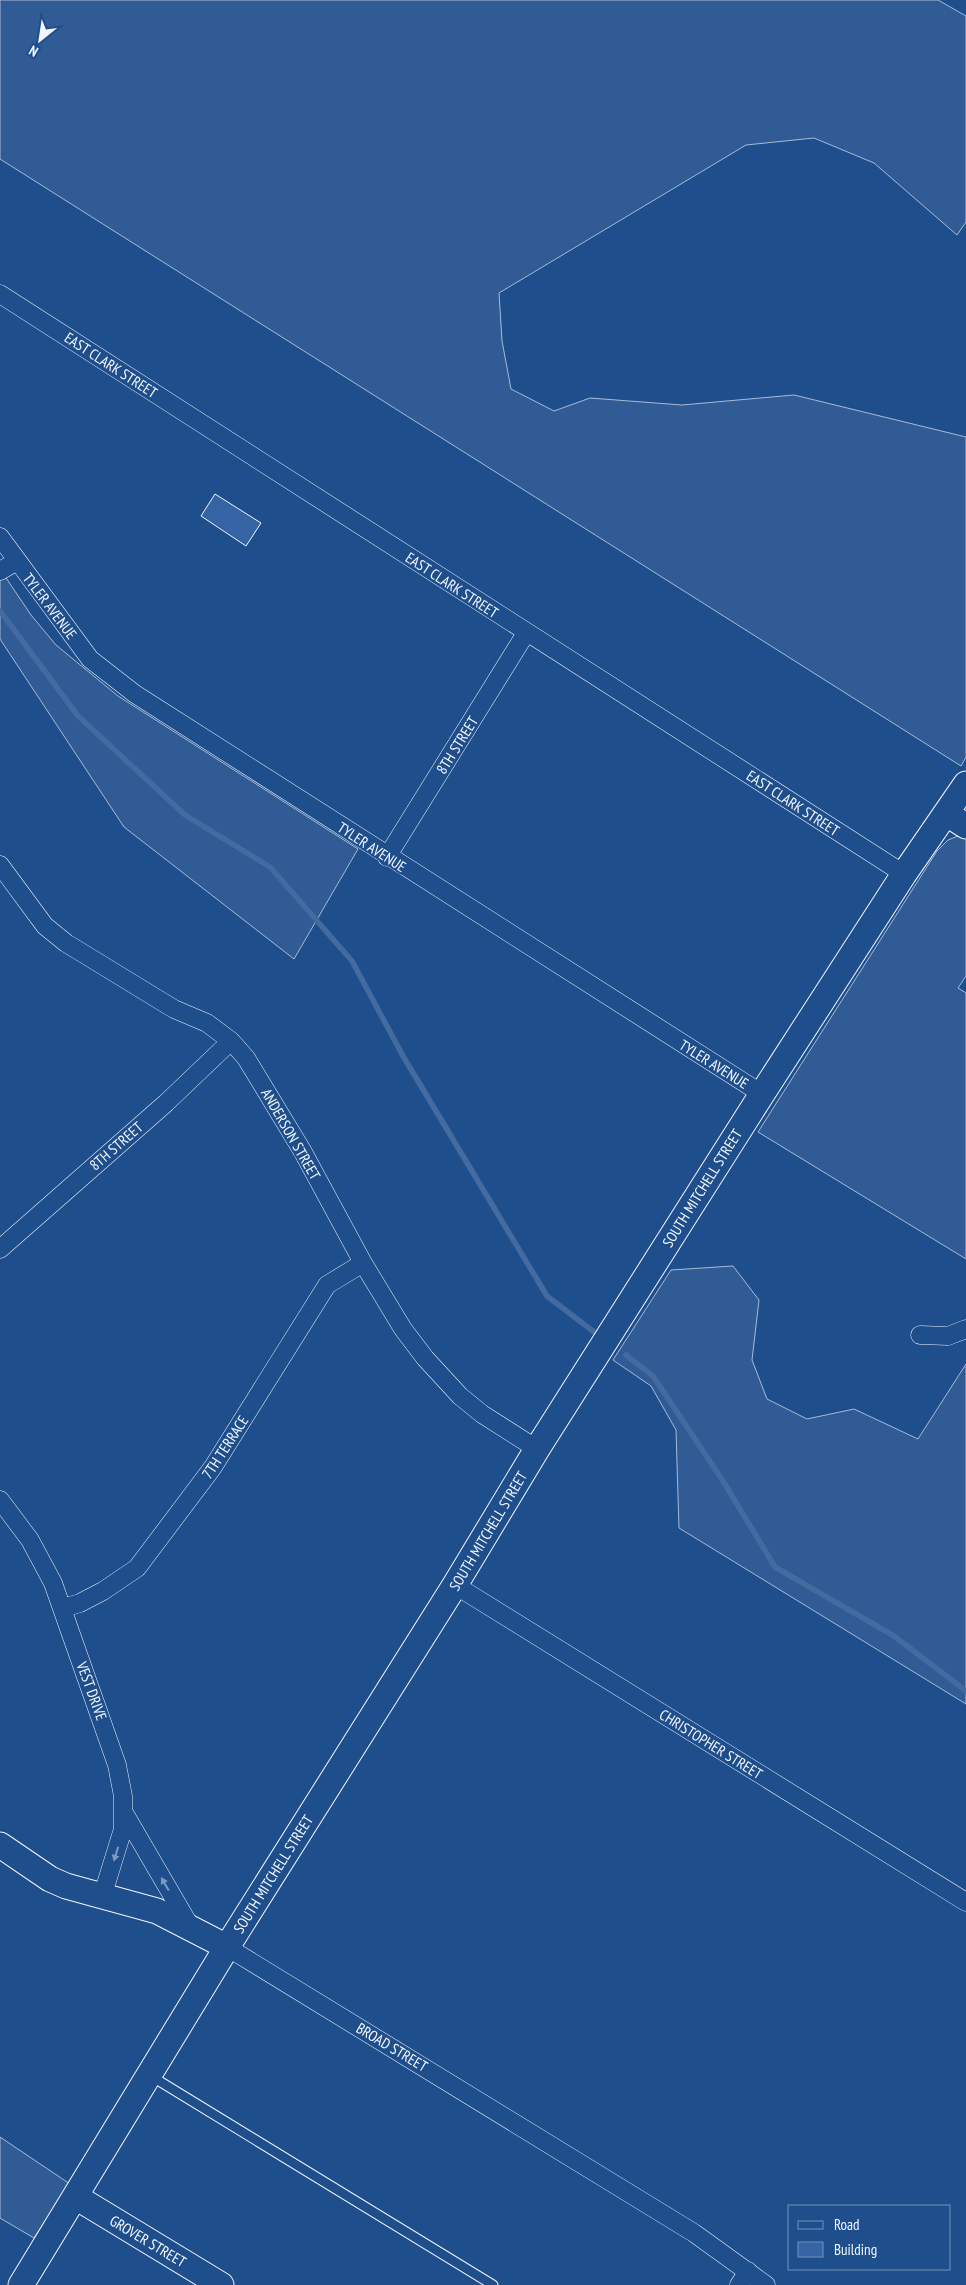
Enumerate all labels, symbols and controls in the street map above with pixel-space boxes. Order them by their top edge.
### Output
north arrow [15,15,65,65]
text: N [26,42,41,61]
street label: EAST CLARK STREET [61,328,161,402]
street label: EAST CLARK STREET [402,548,502,622]
street label: TYLER AVENUE [19,569,81,643]
street label: 8TH STREET [432,712,482,777]
street label: EAST CLARK STREET [743,766,843,840]
street label: TYLER AVENUE [334,818,410,876]
street label: TYLER AVENUE [676,1035,752,1093]
street label: ANDERSON STREET [257,1085,325,1183]
street label: 8TH STREET [85,1117,147,1174]
street label: SOUTH MITCHELL STREET [658,1125,746,1251]
street label: 7TH TERRACE [198,1412,252,1482]
street label: SOUTH MITCHELL STREET [445,1468,531,1594]
street label: VEST DRIVE [72,1658,111,1723]
street label: CHRISTOPHER STREET [656,1705,766,1783]
street label: SOUTH MITCHELL STREET [229,1811,317,1937]
one-way arrow [111,1847,119,1862]
one-way arrow [161,1877,170,1890]
street label: BROAD STREET [353,2018,431,2076]
legend [788,2205,951,2270]
street label: GROVER STREET [106,2211,190,2271]
text: Road [834,2215,860,2234]
text: Building [834,2240,877,2259]

